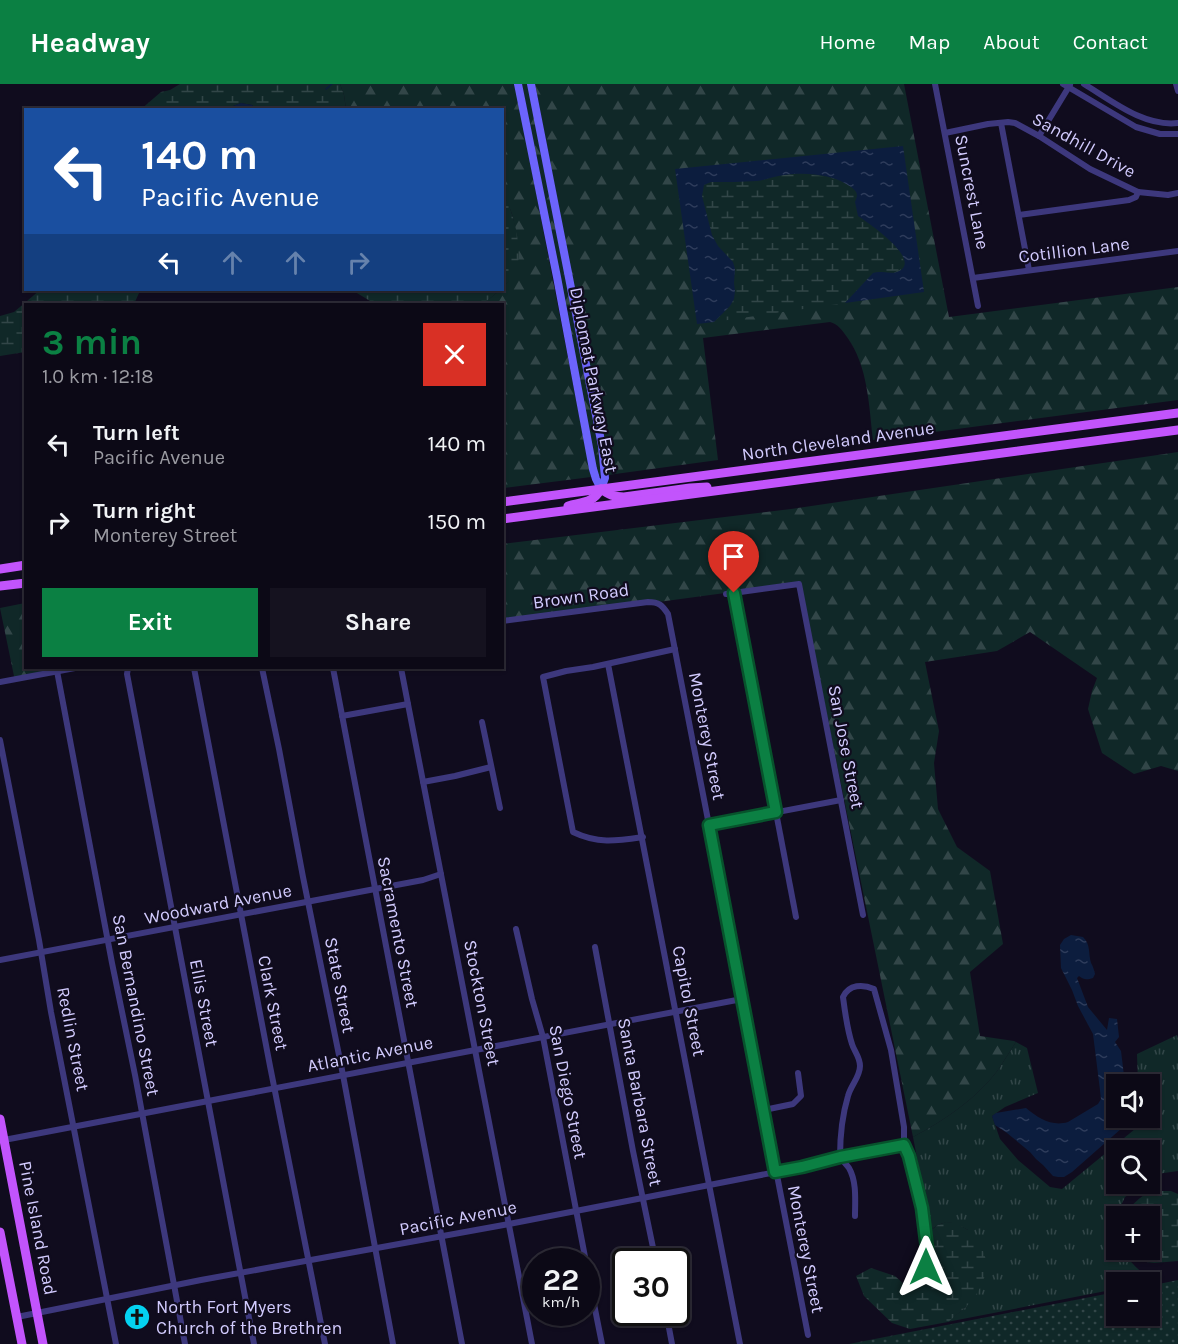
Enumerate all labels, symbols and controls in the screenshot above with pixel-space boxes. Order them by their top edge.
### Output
text: Headway [30,26,150,59]
text: Home [820,30,876,54]
text: Map [909,30,950,54]
text: About [983,30,1040,54]
text: Contact [1073,30,1148,54]
street label: Sandhill Drive [1028,108,1140,182]
text: 140 m [141,130,258,180]
icon: left [42,132,120,210]
street label: Suncrest Lane [950,133,994,251]
text: Pacific Avenue [141,181,319,213]
street label: Cotillion Lane [1017,232,1131,268]
icon: left [153,246,186,279]
icon: ahead [216,246,249,279]
icon: ahead [279,246,312,279]
icon: right [342,246,375,279]
street label: Diplomat Parkway East [565,285,623,475]
text: 3 min [42,321,142,363]
button: close [423,323,486,386]
text: 1.0 km · 12:18 [42,365,154,388]
street label: North Cleveland Avenue [740,417,936,465]
text: Turn left [93,420,180,446]
icon: left [42,428,75,461]
text: 140 m [428,431,486,457]
text: Pacific Avenue [93,446,225,469]
text: Turn right [93,498,196,524]
icon: right [42,506,75,539]
text: 150 m [427,509,486,535]
text: Monterey Street [93,524,237,547]
pin [708,531,759,593]
icon: arrive [717,540,750,573]
street label: Brown Road [531,578,631,614]
button: Exit [42,588,258,657]
button: Share [270,588,486,657]
street label: Monterey Street [684,670,730,802]
street label: San Jose Street [823,683,869,811]
street label: Sacramento Street [373,854,424,1010]
street label: Woodward Avenue [143,879,293,929]
street label: San Bernandino Street [108,912,164,1098]
street label: State Street [320,935,360,1035]
street label: Stockton Street [459,938,505,1068]
street label: Capitol Street [668,944,711,1058]
street label: Clark Street [253,954,293,1053]
street label: Ellis Street [185,957,223,1049]
street label: Redlin Street [52,985,94,1093]
street label: Santa Barbara Street [613,1016,667,1188]
street label: San Diego Street [544,1023,592,1161]
street label: Atlantic Avenue [305,1031,435,1077]
map controls [1106,1074,1160,1326]
button: sound [1106,1074,1160,1128]
button: search [1106,1140,1160,1194]
street label: Pine Island Road [14,1159,62,1297]
street label: Monterey Street [783,1183,829,1315]
street label: Pacific Avenue [398,1196,518,1240]
button: + [1106,1206,1160,1260]
position arrow [894,1235,958,1299]
speed limit sign: 30 [612,1248,690,1326]
text: 22 [543,1262,579,1298]
button: − [1106,1272,1160,1326]
text: km/h [542,1293,580,1311]
place label: North Fort Myers Church of the Brethren [156,1296,342,1339]
church icon: North Fort Myers Church of the Brethren [122,1302,152,1332]

